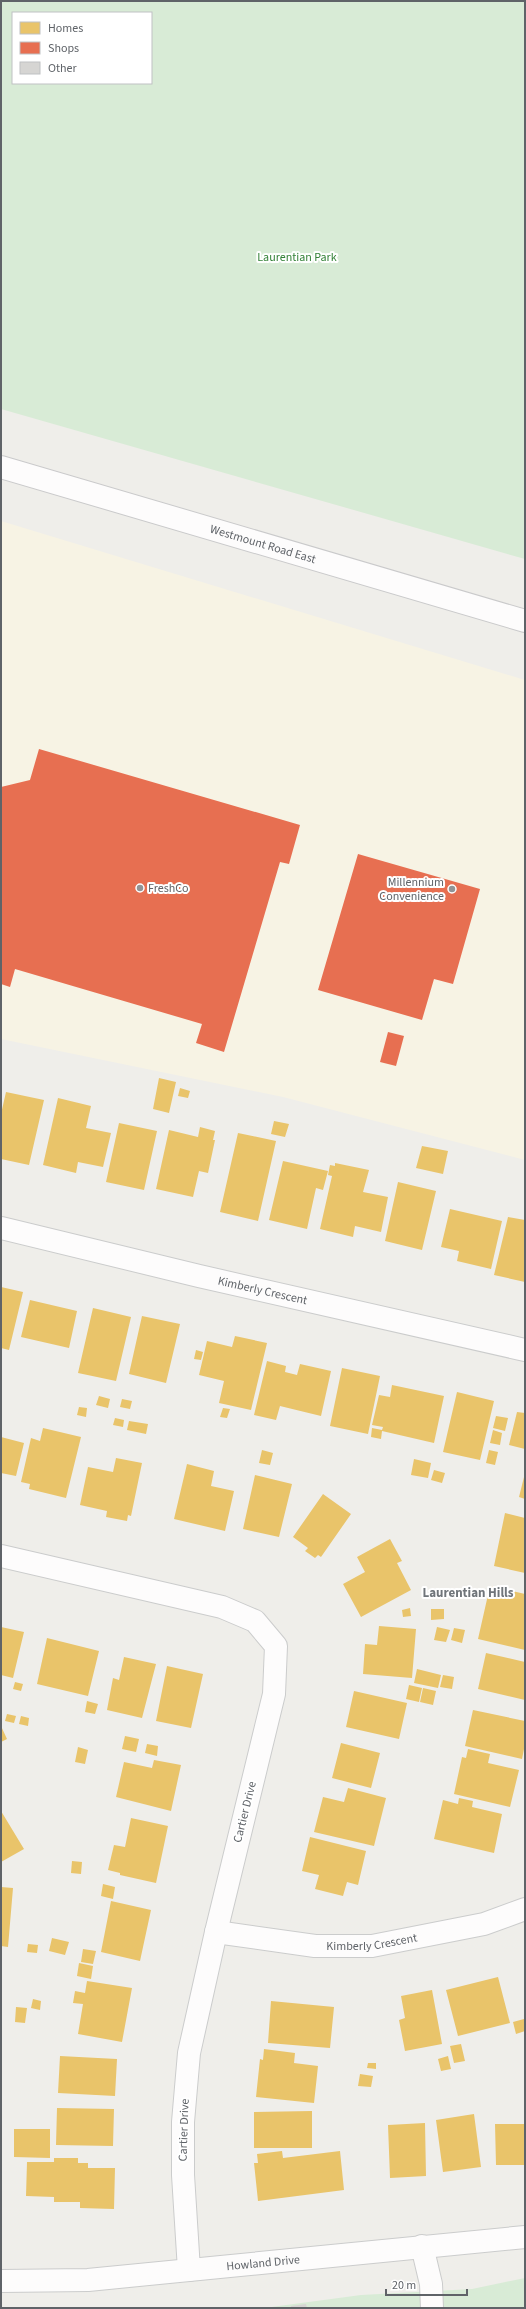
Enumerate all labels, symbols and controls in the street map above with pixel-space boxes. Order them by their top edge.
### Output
legend [12,12,152,84]
text: Homes [48,20,83,37]
text: Shops [48,40,79,57]
text: Other [48,60,78,77]
park label: Laurentian Park [257,249,337,266]
street label: Westmount Road East [208,520,318,568]
place label: Millennium Convenience [379,874,444,905]
place label: FreshCo [148,880,189,897]
marker: FreshCo [135,883,145,893]
marker: Millennium Convenience [447,884,457,894]
street label: Kimberly Crescent [216,1272,309,1309]
district label: Laurentian Hills [422,1584,514,1602]
street label: Cartier Drive [229,1780,261,1844]
street label: Kimberly Crescent [326,1929,418,1955]
street label: Cartier Drive [174,2098,194,2162]
street label: Howland Drive [226,2251,301,2275]
scale bar [386,2271,467,2297]
text: 20 m [392,2277,416,2294]

